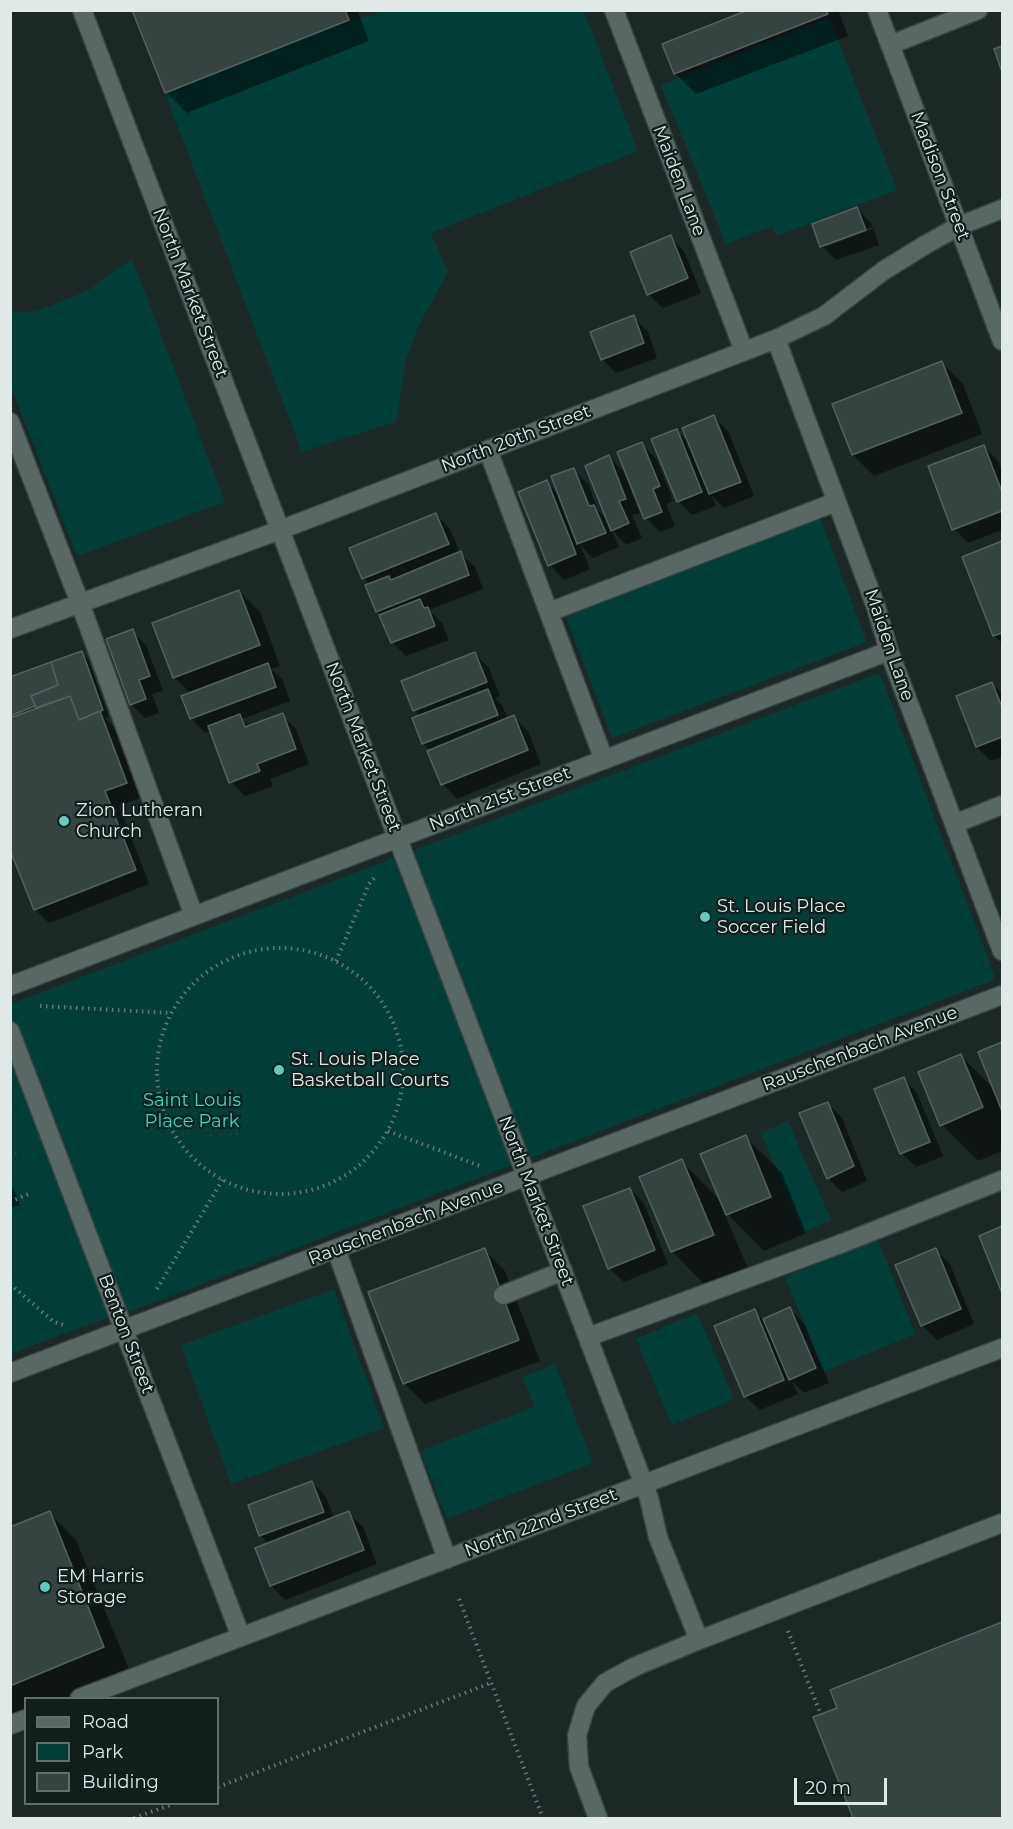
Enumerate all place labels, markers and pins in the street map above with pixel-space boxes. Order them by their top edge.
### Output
place label: Zion Lutheran Church [76,800,203,842]
marker: Zion Lutheran Church [57,814,71,828]
place label: St. Louis Place Soccer Field [717,896,846,938]
marker: St. Louis Place Soccer Field [698,910,712,924]
place label: St. Louis Place Basketball Courts [291,1049,449,1092]
marker: St. Louis Place Basketball Courts [272,1063,286,1077]
place label: EM Harris Storage [57,1566,144,1608]
marker: EM Harris Storage [38,1580,52,1594]

